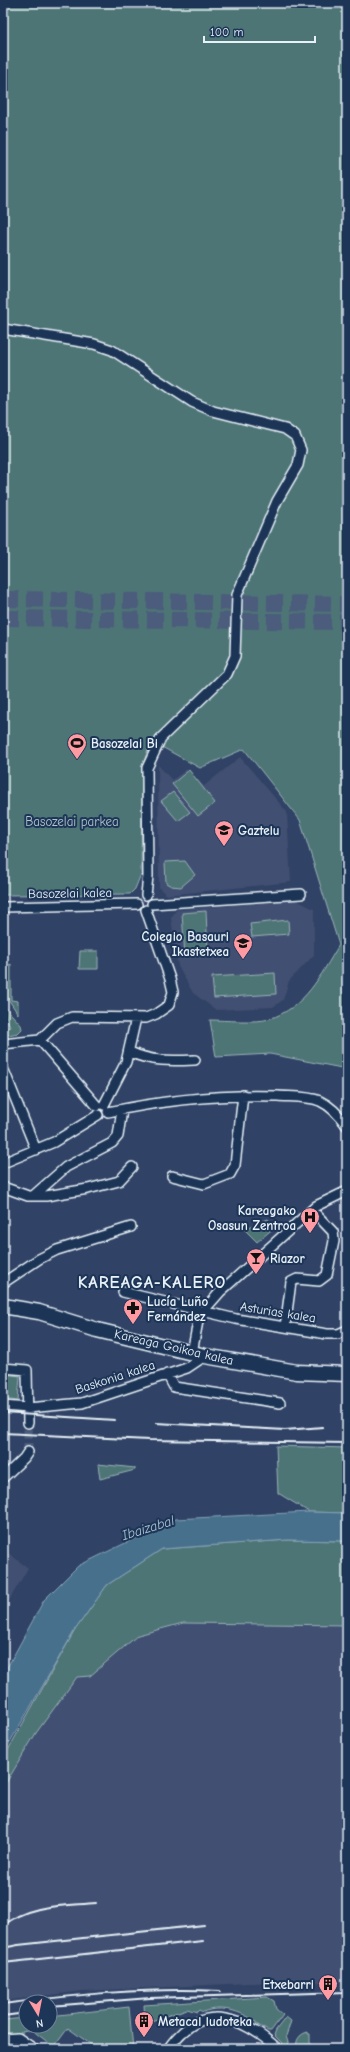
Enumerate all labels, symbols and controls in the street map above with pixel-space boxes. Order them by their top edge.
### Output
scale bar [204,18,315,44]
text: 100 m [210,25,243,39]
sports icon: Basozelai Bi [66,732,88,760]
place label: Basozelai Bi [91,736,158,751]
park label: Basozelai parkea [25,814,119,829]
school or university icon: Gaztelu [213,819,235,847]
place label: Gaztelu [238,823,280,838]
street label: Basozelai kalea [28,885,112,901]
place label: Colegio Basauri Ikastetxea [142,929,229,959]
school or university icon: Colegio Basauri Ikastetxea [232,932,254,960]
place label: Kareagako Osasun Zentroa [208,1203,296,1233]
hospital icon: Kareagako Osasun Zentroa [299,1206,321,1234]
bar icon: Riazor [245,1247,267,1275]
place label: Riazor [270,1251,305,1266]
district label: KAREAGA-KALERO [78,1273,226,1292]
place label: Lucía Luño Fernández [147,1294,208,1324]
pharmacy icon: Lucía Luño Fernández [122,1297,144,1325]
street label: Asturias kalea [239,1299,317,1325]
street label: Kareaga Goikoa kalea [113,1326,235,1368]
street label: Baskonia kalea [73,1357,157,1397]
water label: Ibaizabal [119,1512,177,1544]
building icon: Etxebarri [317,1973,339,2001]
place label: Etxebarri [262,1977,314,1992]
north arrow [18,1994,58,2034]
building icon: Metacal ludoteka [133,2010,155,2038]
place label: Metacal ludoteka [158,2014,252,2029]
text: N [35,2016,44,2030]

